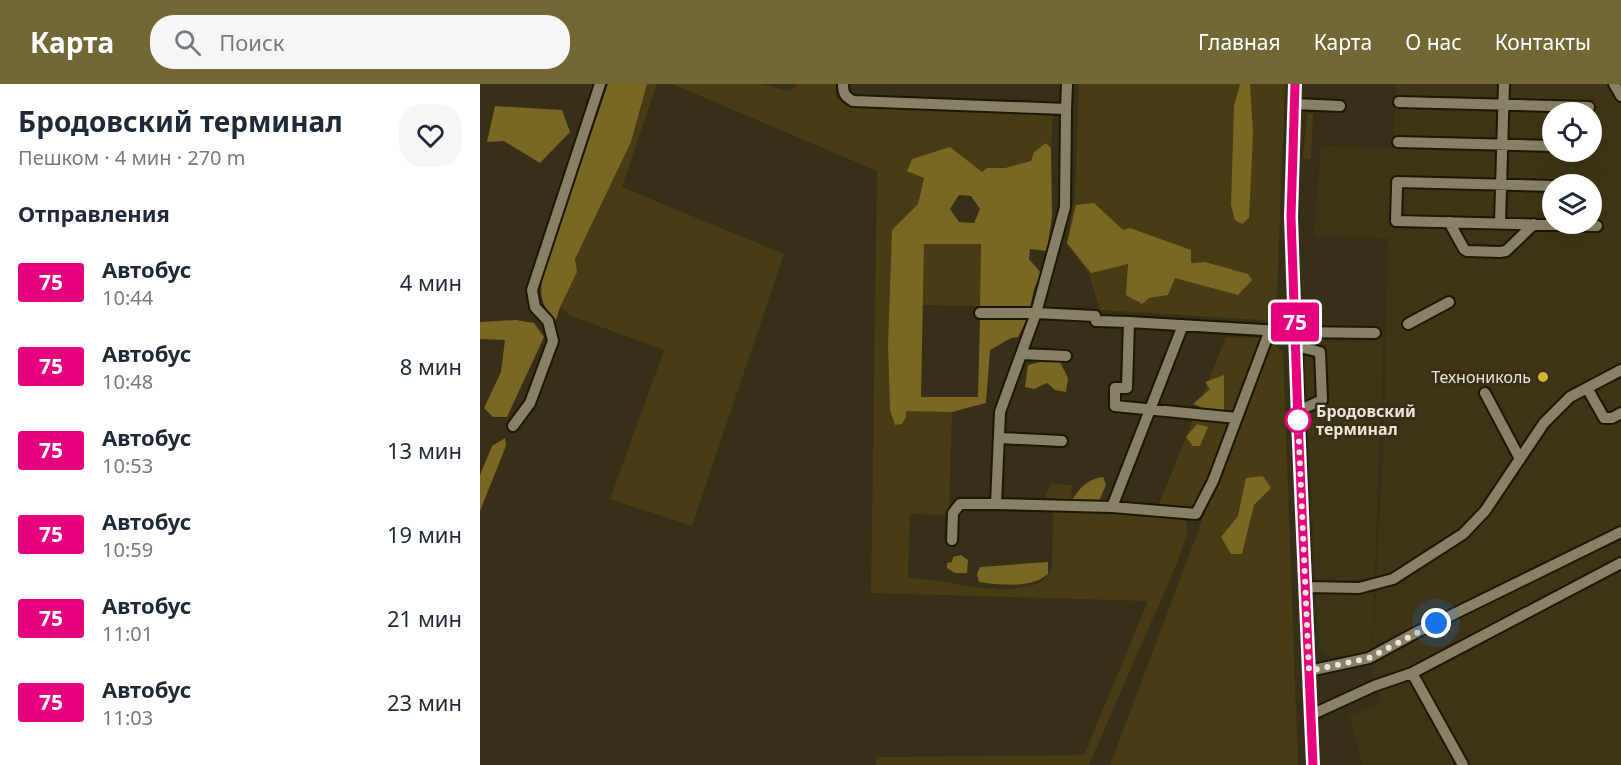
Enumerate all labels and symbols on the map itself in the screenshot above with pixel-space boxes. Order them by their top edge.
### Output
line badge: 75 [1268,302,1322,342]
place label: Технониколь [1431,366,1531,388]
marker: Технониколь [1536,370,1550,384]
place label: Бродовский терминал [1316,400,1416,440]
marker: Бродовский терминал [1285,407,1311,433]
your location [1421,608,1451,638]

